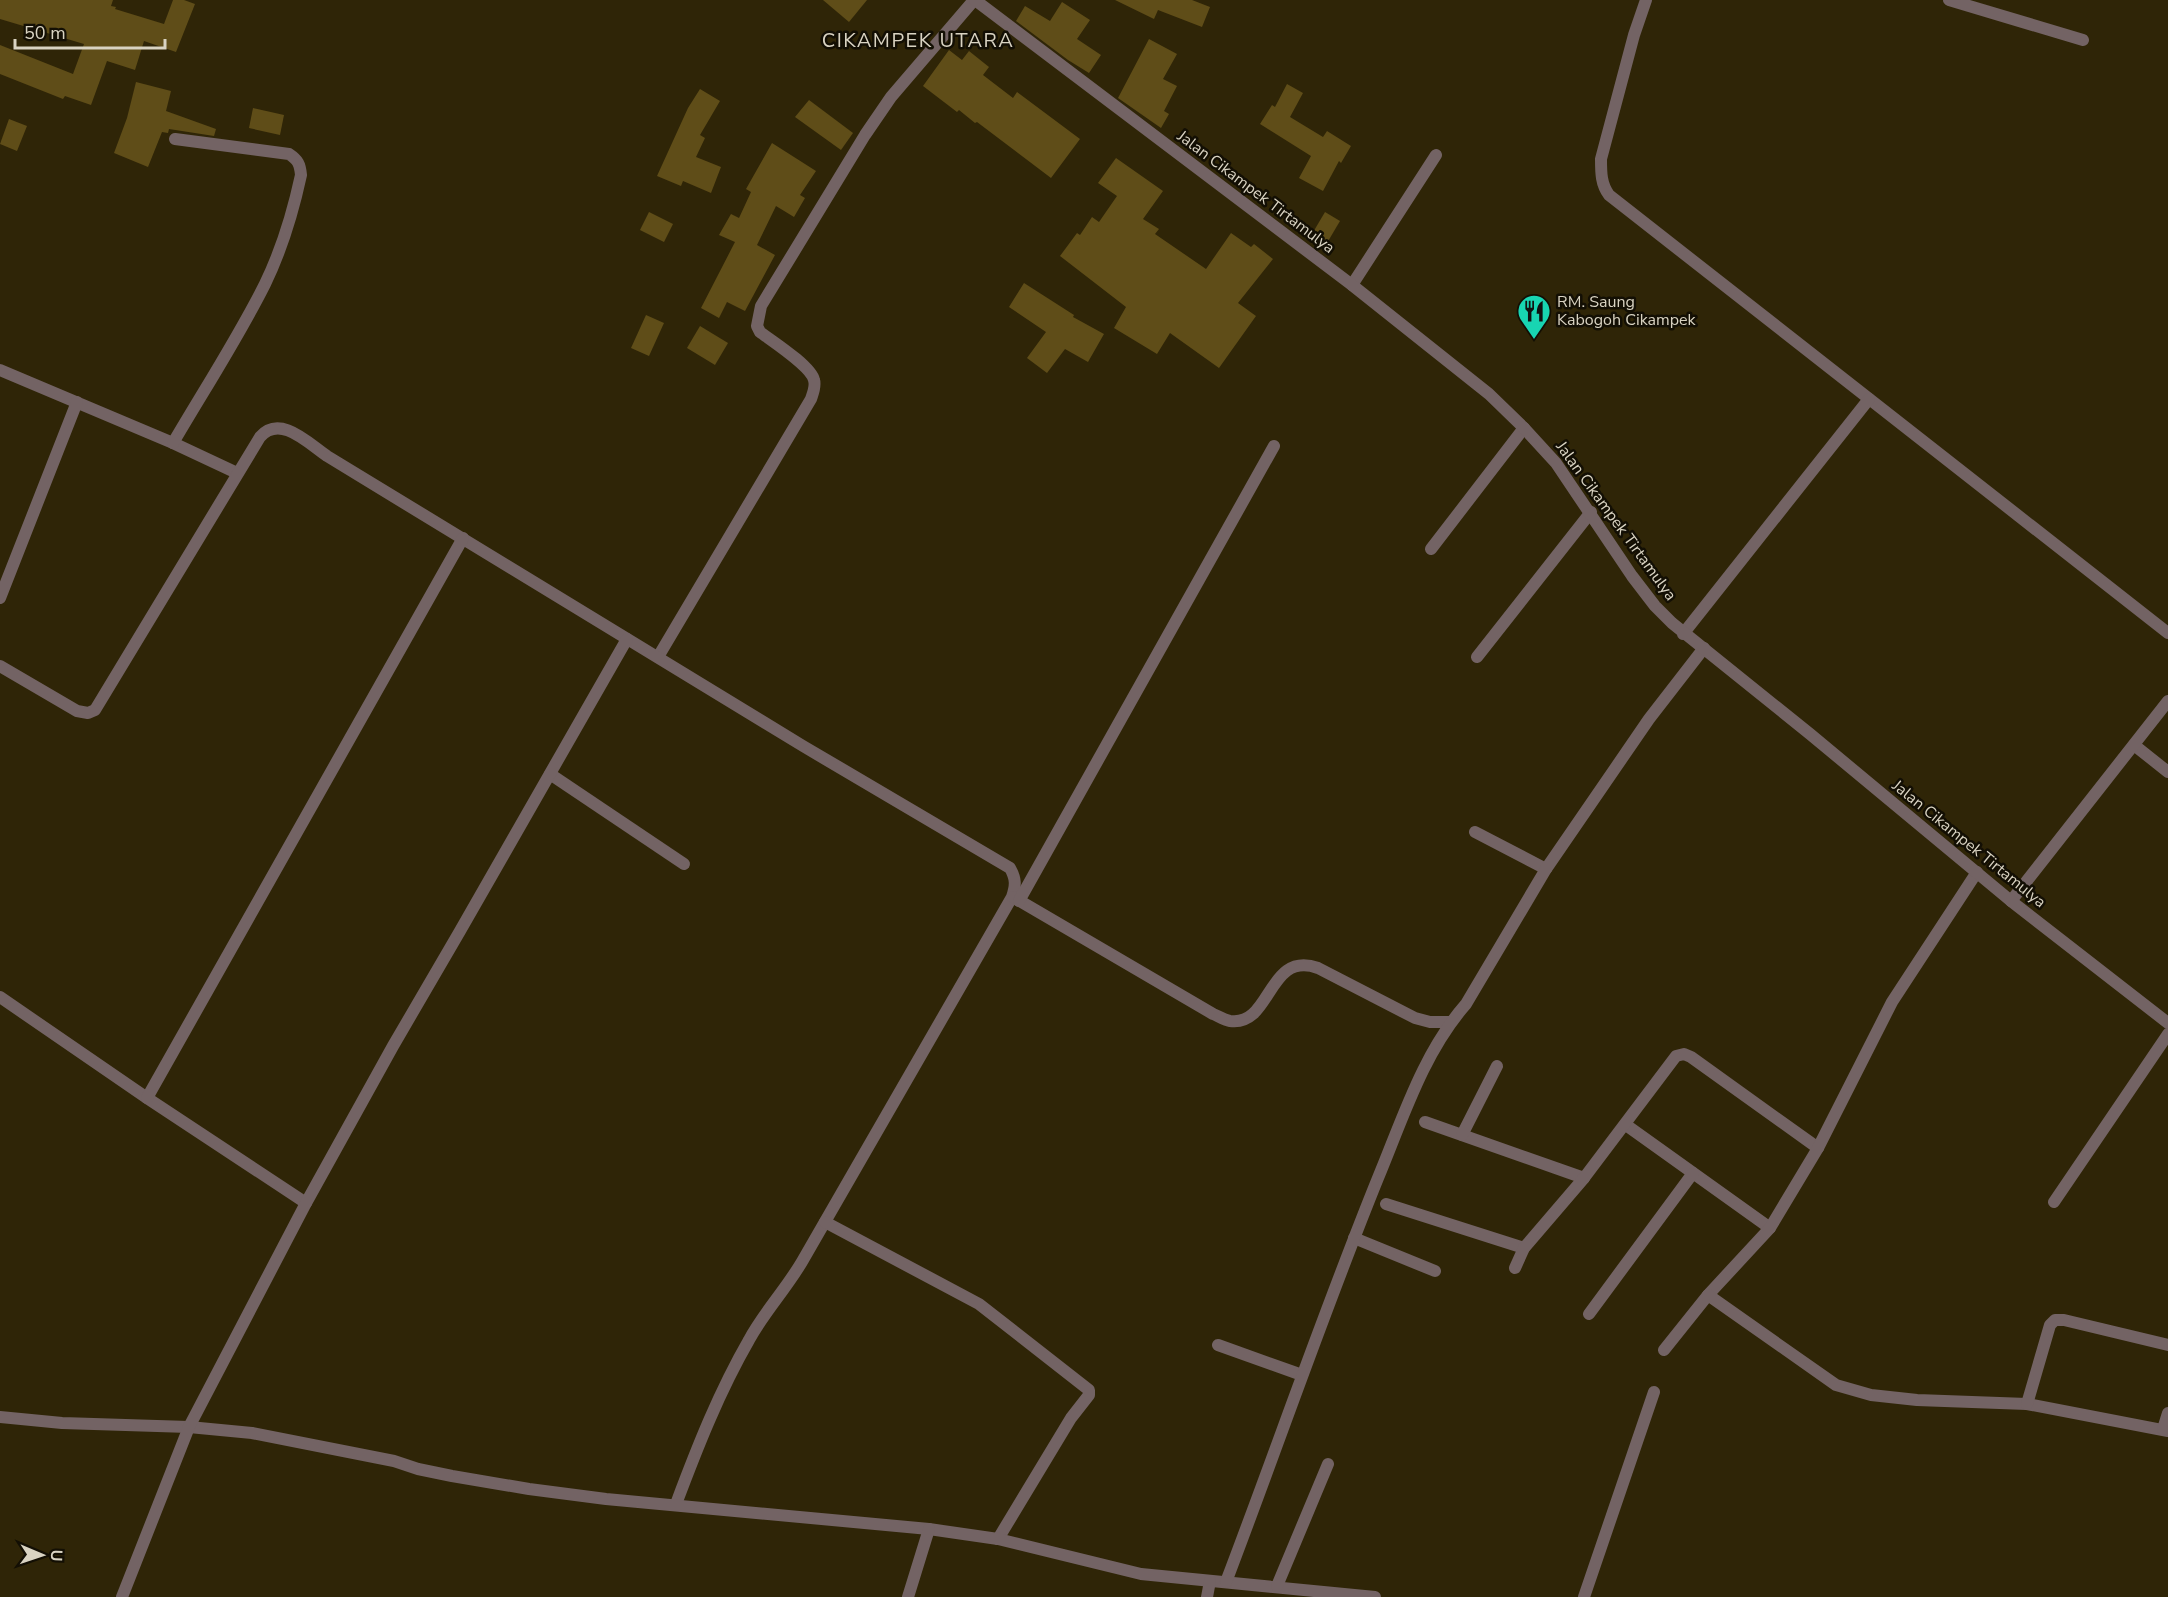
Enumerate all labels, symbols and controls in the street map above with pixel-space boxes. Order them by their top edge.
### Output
scale bar [15,12,165,50]
text: 50 m [24,21,66,45]
district label: CIKAMPEK UTARA [822,27,1014,54]
street label: Jalan Cikampek Tirtamulya [1172,125,1339,259]
place label: RM. Saung Kabogoh Cikampek [1557,291,1697,331]
restaurant icon: RM. Saung Kabogoh Cikampek [1516,293,1552,340]
street label: Jalan Cikampek Tirtamulya [1550,436,1681,605]
street label: Jalan Cikampek Tirtamulya [1887,774,2051,913]
north arrow [12,1525,72,1585]
text: U [45,1549,67,1562]

